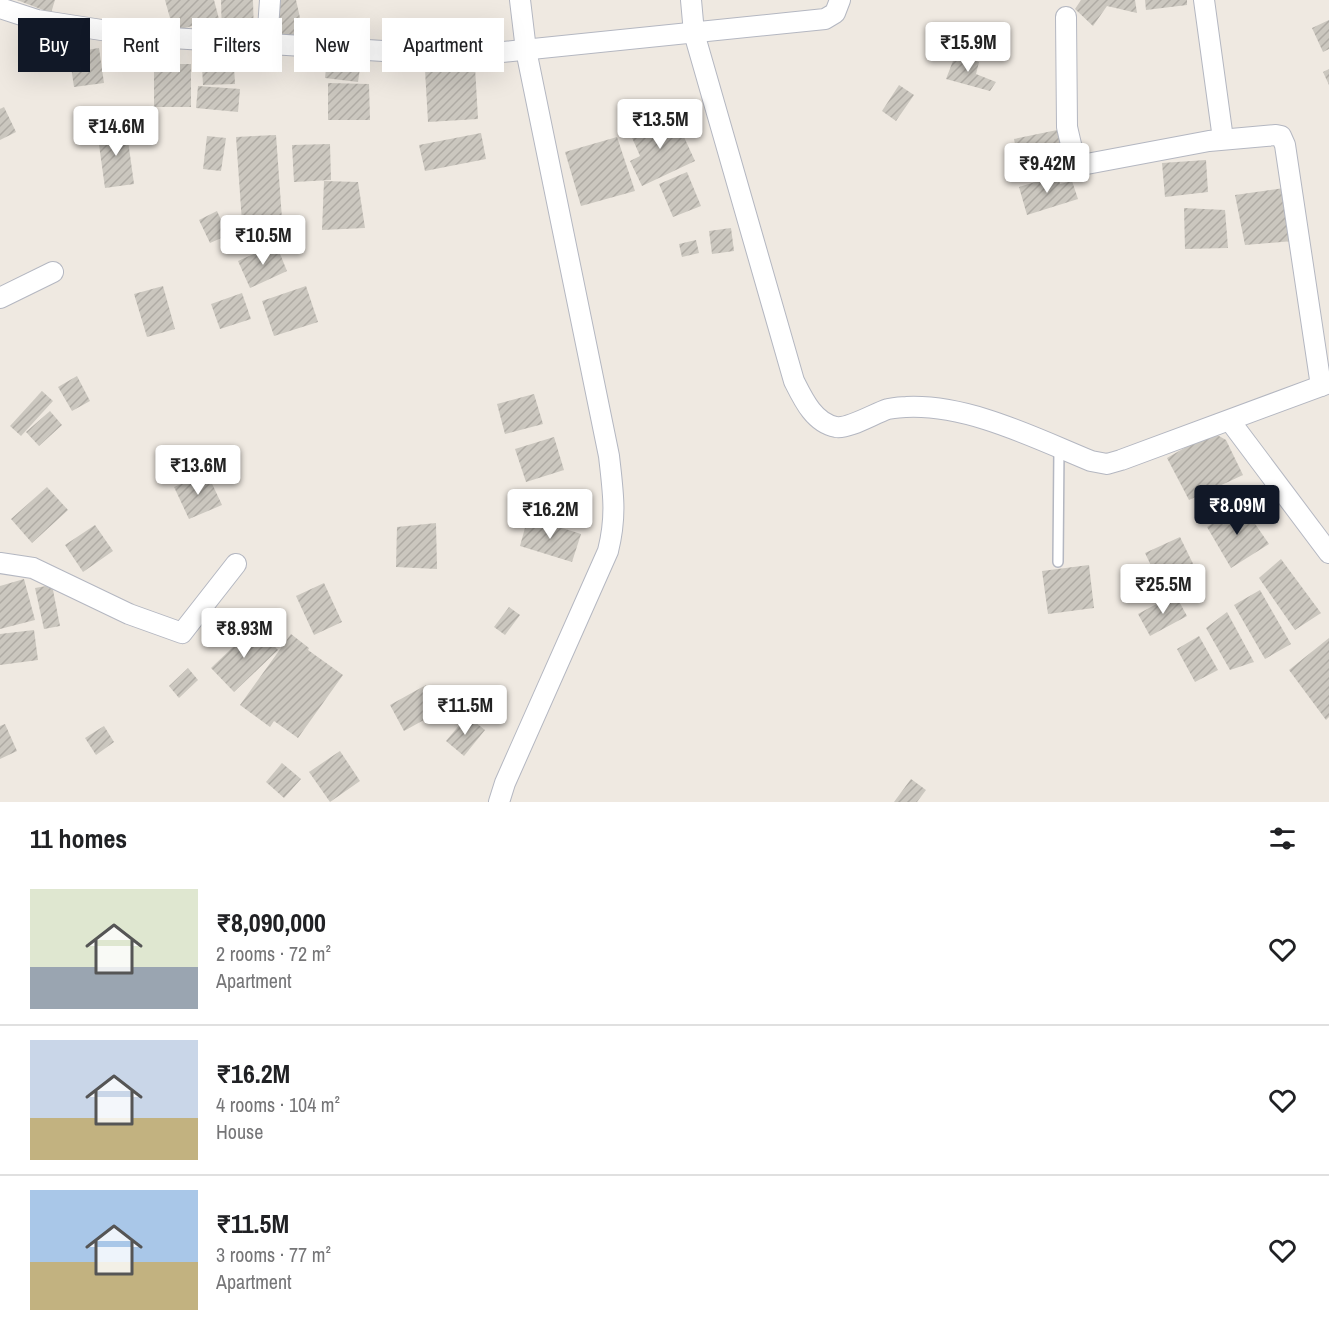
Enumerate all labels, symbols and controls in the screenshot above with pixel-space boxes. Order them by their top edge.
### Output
chip: Buy [18,18,90,72]
chip: Rent [102,18,180,72]
chip: Filters [192,18,282,72]
chip: New [294,18,370,72]
chip: Apartment [382,18,504,72]
pin: ₹15.9M [919,22,1017,73]
text: ₹15.9M [939,28,997,55]
pin: ₹13.5M [611,99,709,150]
text: ₹13.5M [631,105,689,132]
pin: ₹14.6M [67,106,165,157]
text: ₹14.6M [87,112,145,139]
pin: ₹9.42M [998,143,1096,194]
text: ₹9.42M [1018,149,1076,176]
pin: ₹10.5M [214,215,312,266]
text: ₹10.5M [234,221,292,248]
pin: ₹13.6M [149,445,247,496]
text: ₹13.6M [169,451,227,478]
pin: ₹8.09M [1188,485,1286,536]
pin: ₹16.2M [501,489,599,540]
text: ₹8.09M [1208,491,1266,518]
text: ₹16.2M [521,495,579,522]
pin: ₹25.5M [1114,564,1212,615]
text: ₹25.5M [1134,570,1192,597]
pin: ₹8.93M [195,608,293,659]
text: ₹8.93M [215,614,273,641]
pin: ₹11.5M [416,685,514,736]
text: ₹11.5M [437,691,493,718]
text: 11 homes [30,821,127,856]
icon: filters [1266,822,1299,855]
text: ₹8,090,000 [216,905,326,940]
icon: home [78,913,150,985]
icon: heart [1266,933,1299,966]
text: 2 rooms · 72 m² [216,940,331,967]
text: Apartment [216,967,292,994]
text: ₹16.2M [216,1056,290,1091]
icon: home [78,1064,150,1136]
icon: heart [1266,1084,1299,1117]
text: 4 rooms · 104 m² [216,1091,340,1118]
text: House [216,1118,263,1145]
text: ₹11.5M [216,1206,289,1241]
icon: home [78,1214,150,1286]
icon: heart [1266,1234,1299,1267]
text: 3 rooms · 77 m² [216,1241,331,1268]
text: Apartment [216,1268,292,1295]

